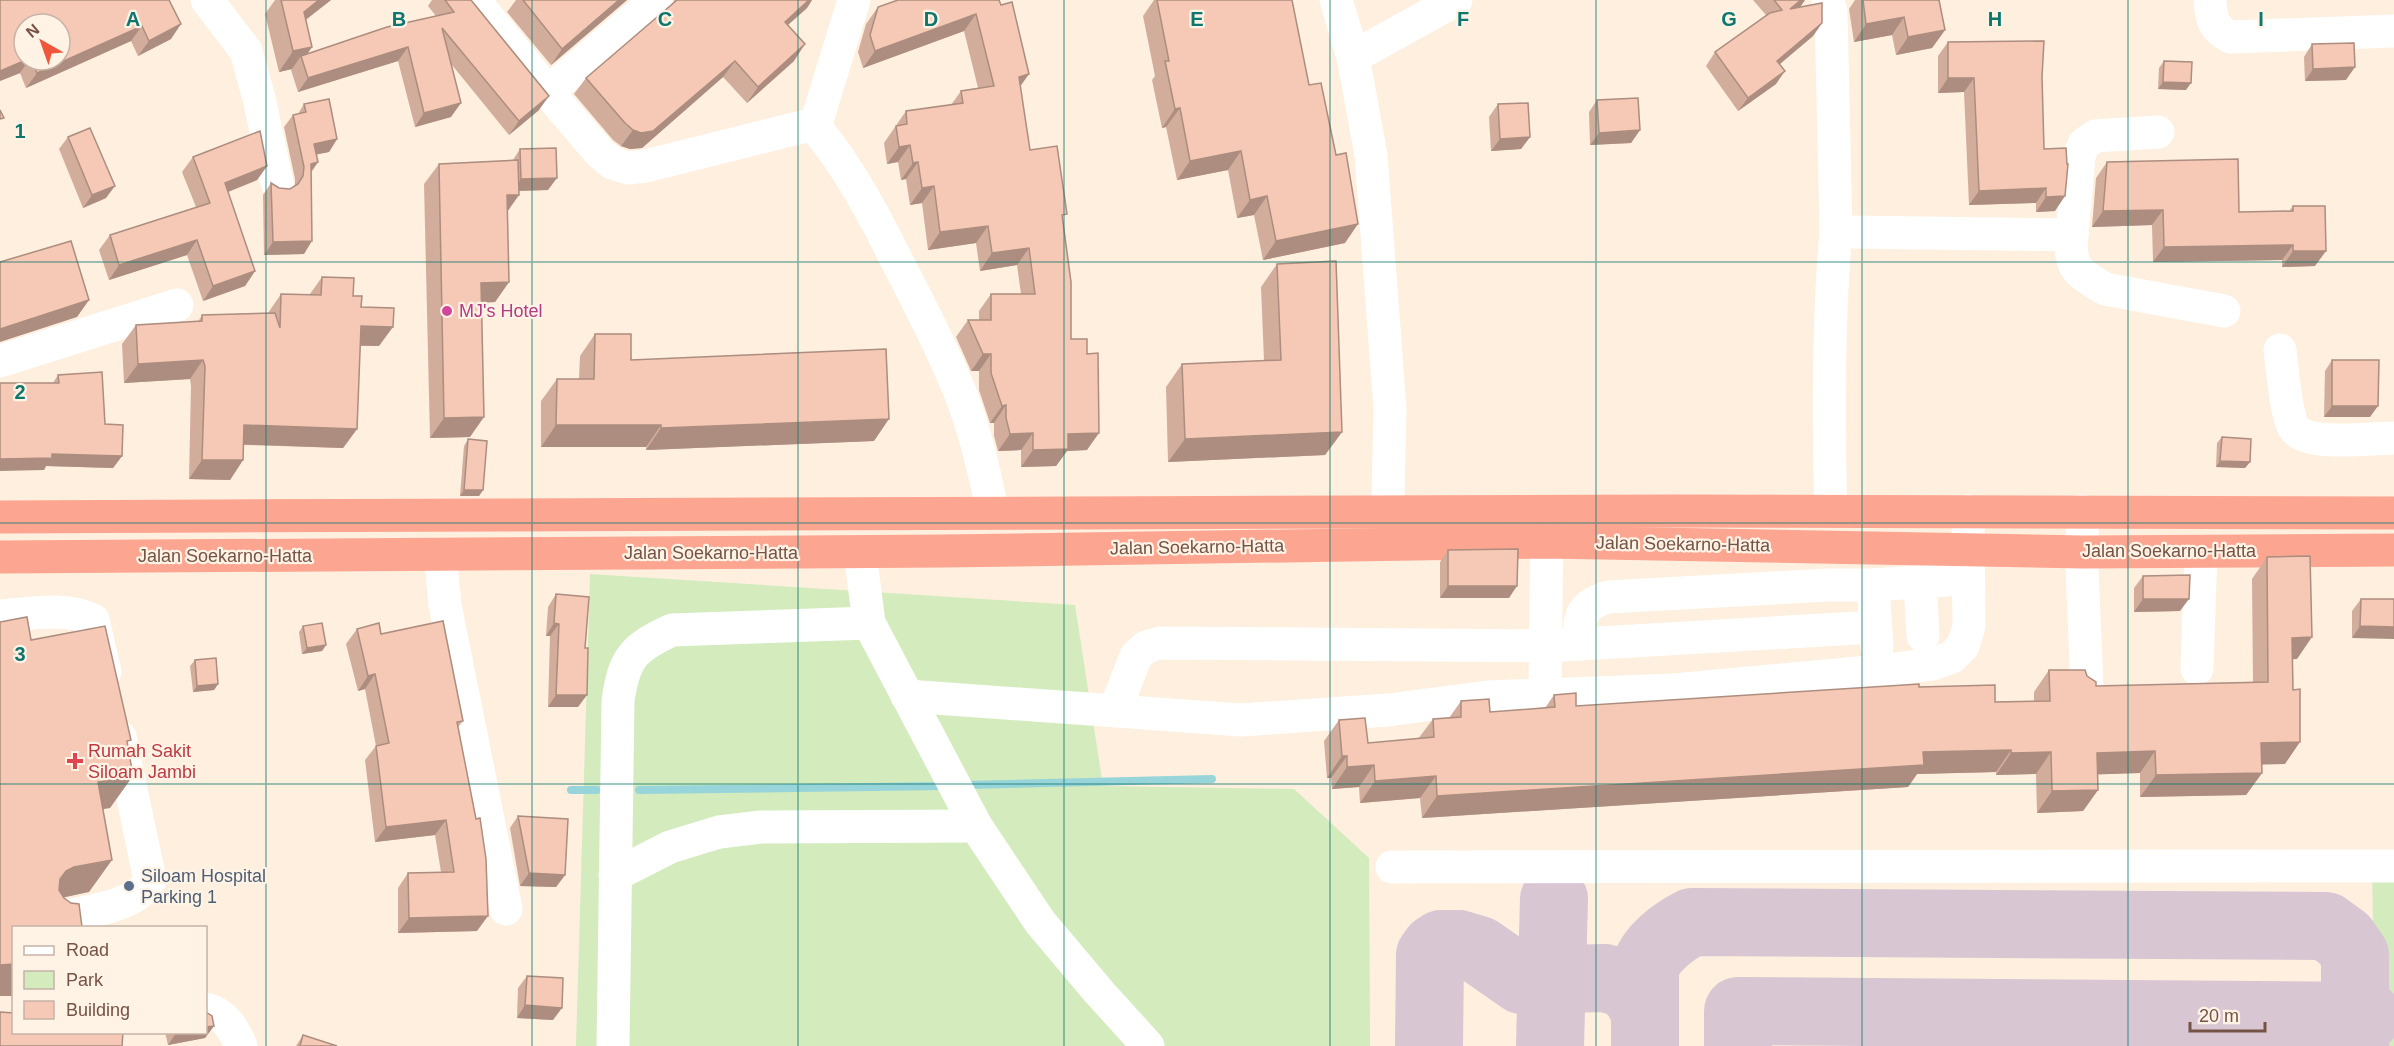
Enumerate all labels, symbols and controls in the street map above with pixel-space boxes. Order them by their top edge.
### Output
text: A [126,8,140,30]
text: B [392,8,406,30]
text: C [658,8,672,30]
text: D [924,8,938,30]
text: E [1190,8,1204,30]
text: F [1457,8,1469,30]
text: G [1721,8,1737,30]
text: H [1988,8,2002,30]
text: I [2258,8,2264,30]
north arrow [12,12,72,72]
text: N [23,21,43,41]
text: 1 [14,120,26,142]
place label: MJ's Hotel [459,301,542,321]
marker: MJ's Hotel [440,304,454,318]
text: 2 [14,381,26,403]
street label: Jalan Soekarno-Hatta [1596,532,1771,556]
street label: Jalan Soekarno-Hatta [1110,535,1285,559]
street label: Jalan Soekarno-Hatta [2082,541,2257,561]
street label: Jalan Soekarno-Hatta [624,543,799,563]
street label: Jalan Soekarno-Hatta [138,546,313,566]
text: 3 [14,643,26,665]
place label: Rumah Sakit Siloam Jambi [88,741,196,782]
marker: Rumah Sakit Siloam Jambi [66,752,84,770]
place label: Siloam Hospital Parking 1 [141,866,266,907]
marker: Siloam Hospital Parking 1 [122,879,136,893]
legend [12,926,207,1034]
text: Road [66,940,109,960]
text: Park [66,970,104,990]
scale bar [2190,995,2265,1033]
text: Building [66,1000,130,1020]
text: 20 m [2199,1006,2239,1026]

